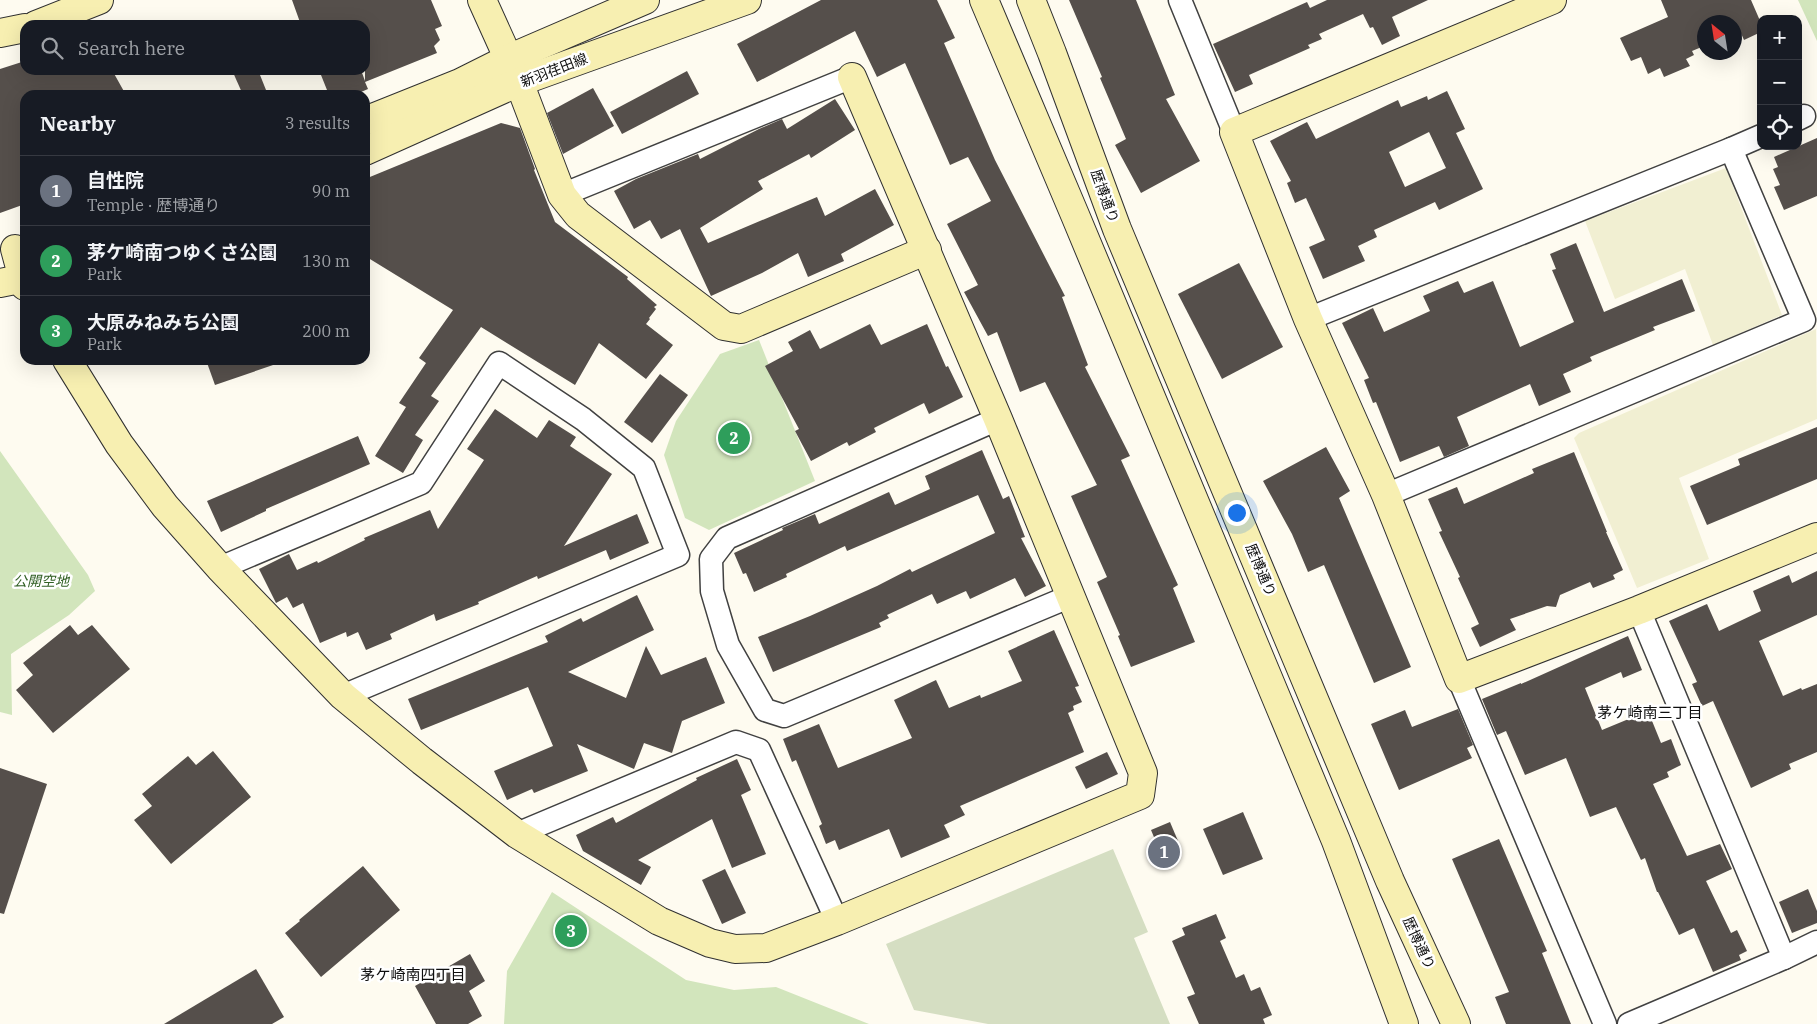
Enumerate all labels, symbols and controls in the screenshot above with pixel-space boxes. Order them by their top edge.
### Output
north arrow [1697,15,1742,60]
map controls [1757,15,1802,150]
button: + [1757,15,1802,60]
search box [20,20,370,75]
icon: search [38,34,66,62]
text: Search here [78,36,185,60]
street label: 新羽荏田線 [518,49,590,91]
button: − [1757,60,1802,105]
button: locate [1757,105,1802,150]
text: Nearby [40,109,116,137]
text: 3 results [285,113,350,133]
street label: 歴博通り [1087,167,1123,225]
text: 自性院 [87,168,144,192]
text: 1 [51,181,61,201]
text: 90 m [312,181,350,201]
text: Temple · 歴博通り [87,195,220,215]
text: 茅ケ崎南つゆくさ公園 [87,240,277,264]
text: 2 [51,251,61,271]
text: 130 m [302,251,350,271]
text: Park [87,264,122,284]
text: 大原みねみち公園 [87,310,239,334]
text: 3 [51,321,61,341]
text: 200 m [302,321,350,341]
text: Park [87,334,122,354]
pin: 2 [718,419,750,457]
your location [1224,500,1250,526]
street label: 歴博通り [1242,541,1280,599]
park label: 公開空地 [13,572,71,590]
district label: 茅ケ崎南三丁目 [1597,703,1703,722]
pin: 1 [1148,833,1180,871]
pin: 3 [555,912,587,950]
street label: 歴博通り [1399,914,1439,972]
district label: 茅ケ崎南四丁目 [360,965,466,984]

